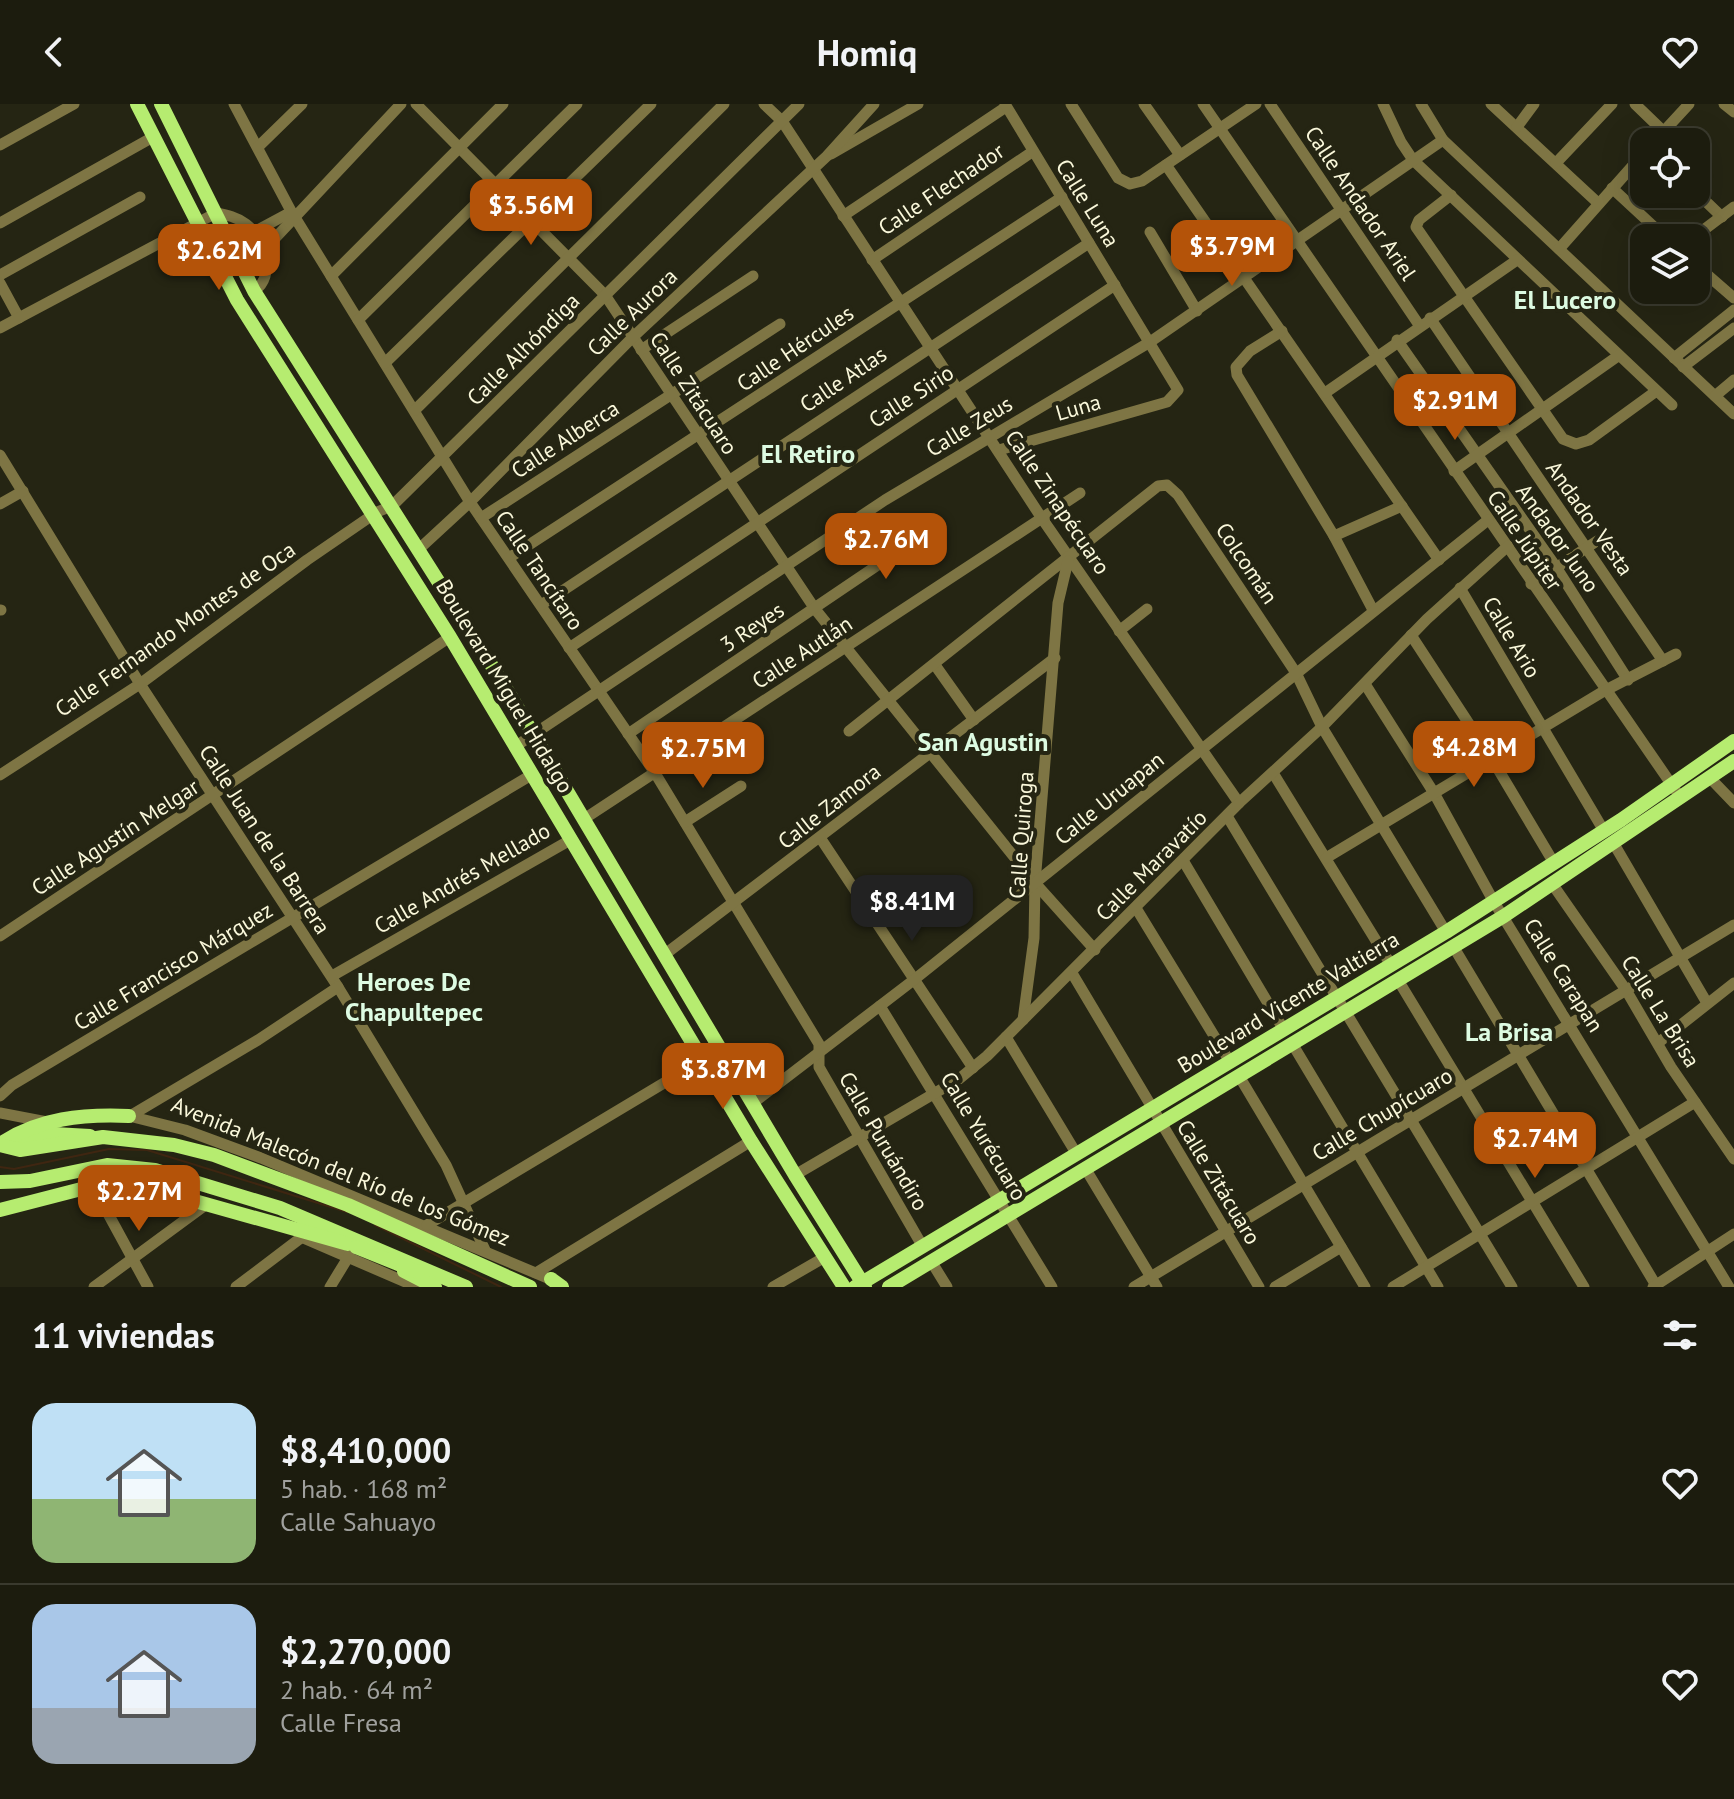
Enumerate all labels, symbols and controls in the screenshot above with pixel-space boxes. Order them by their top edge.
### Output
text: Homiq [817,29,917,76]
icon: back [32,30,76,74]
icon: heart [1658,30,1702,74]
street label: Calle Andador Ariel [1299,121,1423,286]
map controls [1630,128,1710,304]
button: locate [1630,128,1710,208]
street label: Calle Flechador [873,136,1010,241]
street label: Calle Luna [1050,154,1126,252]
pin: $3.56M [466,179,596,247]
text: $3.56M [488,188,574,221]
pin: $3.79M [1167,220,1297,288]
pin: $2.62M [154,224,284,292]
button: layers [1630,224,1710,304]
text: $3.79M [1189,229,1275,262]
text: $2.62M [176,233,262,266]
street label: Calle Aurora [581,262,683,362]
district label: El Lucero [1514,283,1616,316]
street label: Calle Alhóndiga [461,287,585,411]
street label: Calle Hércules [731,299,859,397]
street label: Calle Zitácuaro [644,326,744,460]
street label: Calle Atlas [794,340,892,418]
street label: Calle Sirio [863,358,959,434]
pin: $2.91M [1390,374,1520,442]
text: $2.91M [1412,383,1498,416]
street label: Luna [1052,387,1104,427]
street label: Calle Zeus [921,389,1017,463]
street label: Calle Alberca [506,394,624,484]
street label: Calle Zinapécuaro [999,424,1117,580]
district label: El Retiro [761,437,855,470]
street label: Andador Vesta [1540,455,1640,581]
street label: Andador Juno [1510,478,1606,598]
street label: Calle Júpiter [1481,485,1569,596]
street label: Calle Tancítaro [490,505,590,635]
pin: $2.76M [821,513,951,581]
street label: Colcomán [1210,517,1284,609]
text: $2.76M [843,522,929,555]
street label: Calle Fernando Montes de Oca [49,535,301,723]
street label: Boulevard Miguel Hidalgo [430,574,580,798]
street label: Calle Ario [1477,591,1547,683]
street label: 3 Reyes [715,596,789,658]
street label: Calle Autlán [747,609,857,695]
pin: $4.28M [1409,721,1539,789]
pin: $2.75M [638,722,768,790]
district label: San Agustin [918,725,1048,758]
text: $4.28M [1431,730,1517,763]
text: $2.75M [660,731,746,764]
street label: Calle Juan de la Barrera [193,739,337,939]
street label: Calle Uruapan [1049,745,1169,851]
street label: Calle Zamora [772,757,886,855]
street label: Calle Quiroga [1003,770,1039,900]
street label: Calle Agustín Melgar [26,772,205,902]
street label: Calle Maravatío [1089,803,1213,927]
street label: Calle Andrés Mellado [369,816,555,940]
pin: $8.41M [847,875,977,943]
text: $8.41M [869,884,955,917]
street label: Calle Francisco Márquez [68,895,278,1037]
street label: Calle Carapan [1518,913,1610,1037]
street label: Boulevard Vicente Valtierra [1172,925,1404,1079]
street label: Calle La Brisa [1615,950,1707,1072]
district label: Heroes De Chapultepec [345,965,483,1028]
district label: La Brisa [1465,1015,1553,1048]
pin: $3.87M [658,1043,788,1111]
text: $3.87M [680,1052,766,1085]
street label: Calle Chupícuaro [1307,1061,1457,1167]
street label: Calle Puruándiro [833,1067,935,1215]
street label: Calle Yurécuaro [935,1067,1033,1205]
street label: Avenida Malecón del Río de los Gómez [168,1090,514,1252]
pin: $2.74M [1470,1112,1600,1180]
street label: Calle Zitácuaro [1171,1114,1267,1250]
text: $2.74M [1492,1121,1578,1154]
pin: $2.27M [74,1165,204,1233]
text: $2.27M [96,1174,182,1207]
text: 11 viviendas [32,1313,215,1357]
icon: filters [1658,1313,1702,1357]
text: $8,410,000 [280,1428,451,1472]
icon: home [96,1435,192,1531]
icon: heart [1658,1461,1702,1505]
text: 5 hab. · 168 m² [280,1472,447,1505]
text: Calle Sahuayo [280,1505,436,1538]
text: $2,270,000 [280,1629,451,1673]
icon: home [96,1636,192,1732]
icon: heart [1658,1662,1702,1706]
text: 2 hab. · 64 m² [280,1673,433,1706]
text: Calle Fresa [280,1706,402,1739]

